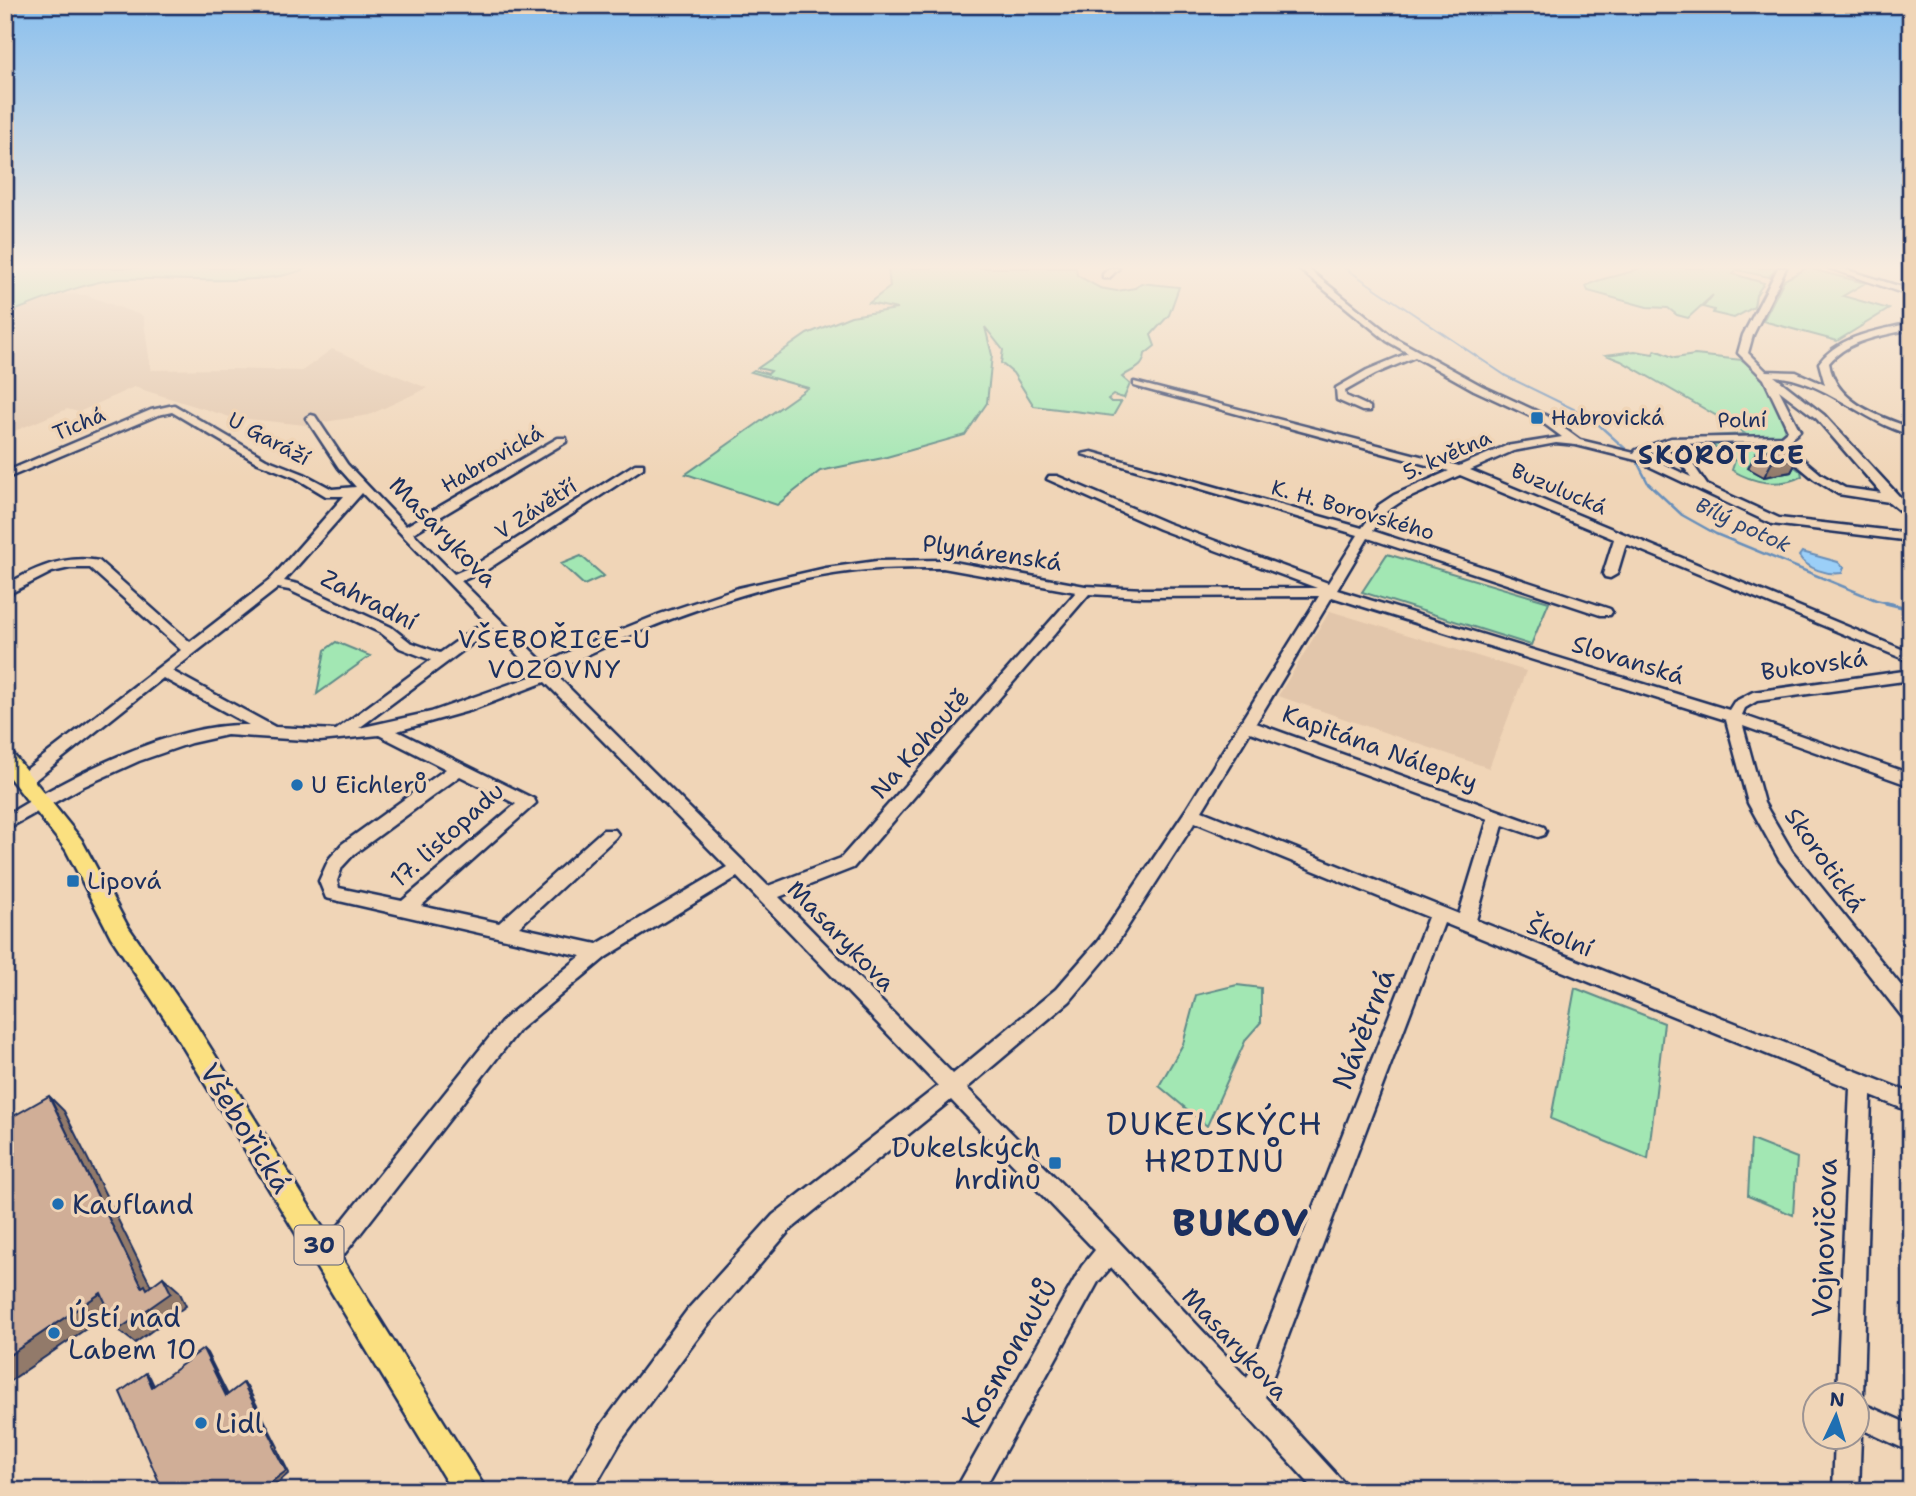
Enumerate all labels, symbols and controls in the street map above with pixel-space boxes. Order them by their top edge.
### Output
street label: Tichá [49,400,109,448]
place label: Habrovická [1551,404,1664,432]
street label: U Garáží [223,406,315,472]
street label: Polní [1717,406,1767,434]
marker: Habrovická [1529,410,1545,426]
street label: Habrovická [436,419,548,499]
street label: 5. května [1399,423,1495,487]
district label: SKOROTICE [1638,437,1806,472]
street label: Buzulucká [1507,456,1611,522]
street label: Masarykova [382,470,504,594]
street label: V Závětří [490,472,582,546]
street label: K. H. Borovského [1268,473,1438,547]
water label: Bílý potok [1691,491,1795,559]
street label: Plynárenská [920,527,1064,579]
street label: Zahradní [315,562,423,638]
district label: VŠEBOŘICE-U VOZOVNY [458,621,652,686]
street label: Slovanská [1568,628,1688,692]
street label: Bukovská [1759,642,1869,688]
street label: Na Kohoutě [863,682,977,806]
street label: Kapitána Nálepky [1278,698,1482,798]
place label: U Eichlerů [311,769,427,801]
street label: 17. listopadu [383,775,511,895]
marker: U Eichlerů [289,777,305,793]
street label: Skorotická [1777,801,1873,919]
place label: Lipová [87,865,161,897]
marker: Lipová [65,873,81,889]
street label: Masarykova [780,874,902,998]
street label: Školní [1522,909,1598,965]
street label: Návětrná [1323,963,1403,1095]
street label: Všebořická [191,1056,301,1200]
district label: DUKELSKÝCH HRDINŮ [1106,1102,1324,1182]
place label: Dukelských hrdinů [891,1128,1041,1198]
marker: Dukelských hrdinů [1047,1155,1063,1171]
street label: Vojnovičova [1802,1158,1846,1318]
place label: Kaufland [72,1185,194,1223]
marker: Kaufland [50,1196,66,1212]
district label: BUKOV [1172,1197,1310,1248]
road number: 30 [294,1226,344,1264]
street label: Kosmonautů [952,1271,1066,1435]
street label: Masarykova [1175,1281,1295,1407]
place label: Ústí nad Labem 10 [68,1298,197,1368]
marker: Ústí nad Labem 10 [46,1325,62,1341]
north arrow [1800,1380,1870,1450]
text: N [1829,1387,1846,1413]
place label: Lidl [215,1404,264,1442]
marker: Lidl [193,1415,209,1431]

